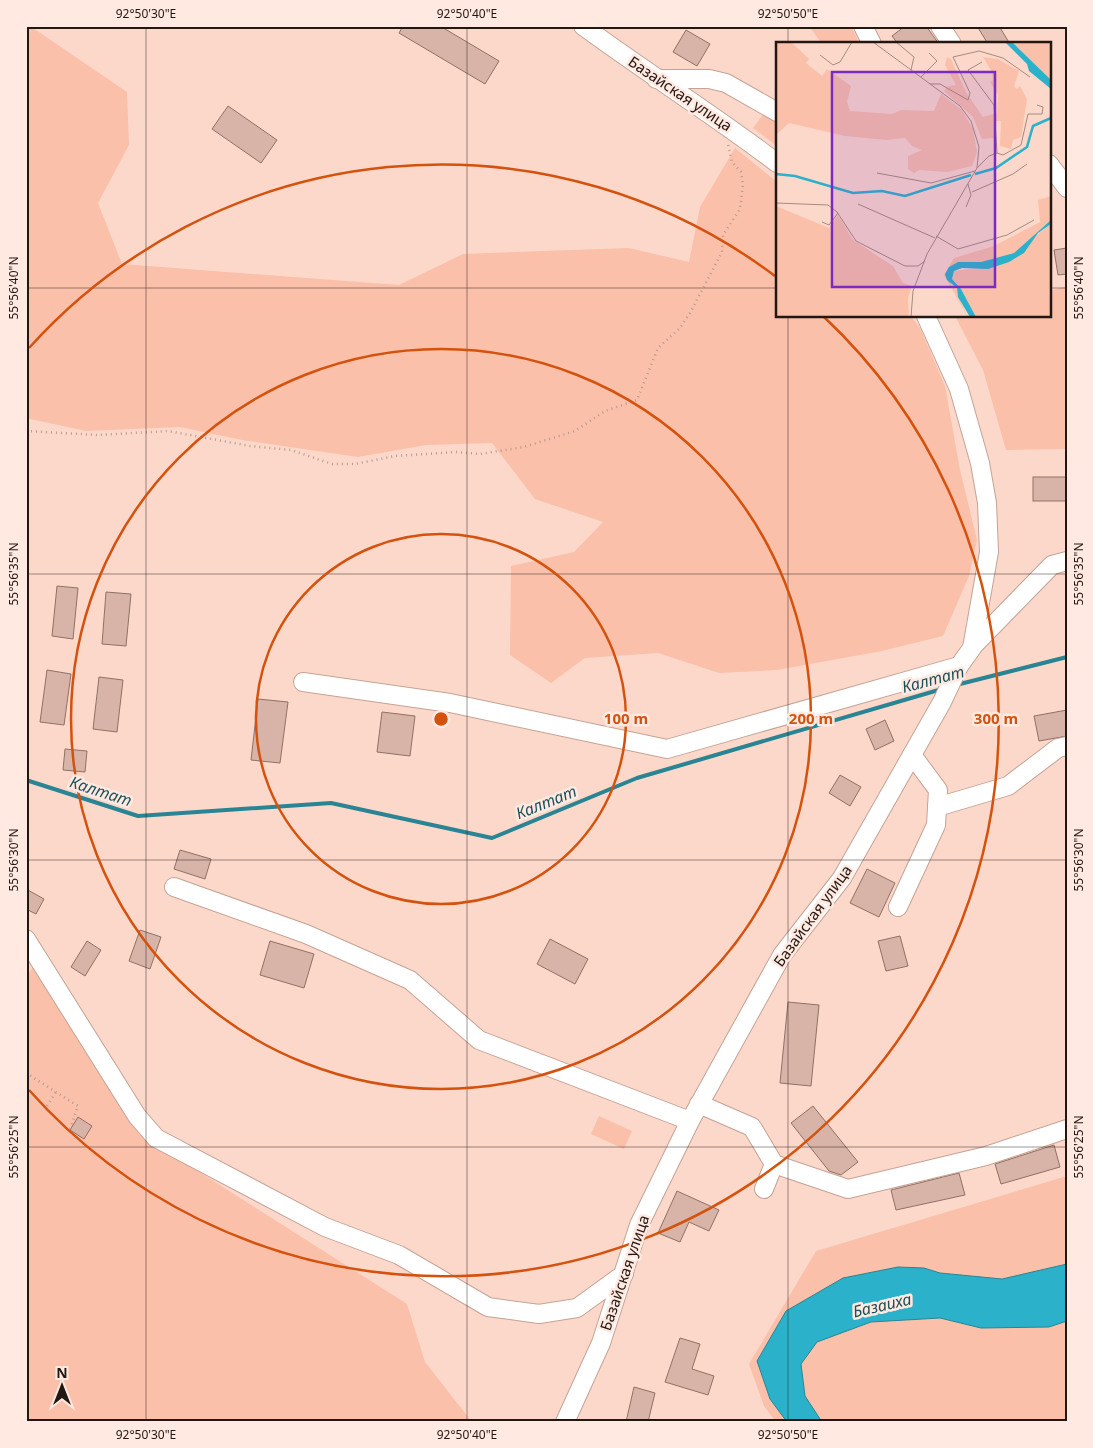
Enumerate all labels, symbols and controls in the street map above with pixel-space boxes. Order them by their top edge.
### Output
text: 92°50'30"E [116,5,176,22]
text: 92°50'40"E [437,5,497,22]
text: 92°50'50"E [758,5,818,22]
inset map [776,42,1050,318]
street label: Базайская улица [625,51,736,135]
text: 55°56'40"N [5,256,22,320]
text: 55°56'40"N [1070,256,1087,320]
text: 55°56'35"N [5,542,22,606]
text: 55°56'35"N [1070,542,1087,606]
water label: Калтат [899,660,967,698]
text: 100 m [604,708,648,728]
text: 200 m [789,708,833,728]
text: 300 m [974,708,1018,728]
centre of rings [432,710,450,728]
water label: Калтат [67,771,135,811]
water label: Калтат [512,780,580,824]
text: 55°56'30"N [5,828,22,892]
text: 55°56'30"N [1070,828,1087,892]
street label: Базайская улица [769,861,856,970]
text: 55°56'25"N [5,1115,22,1179]
text: 55°56'25"N [1070,1115,1087,1179]
street label: Базайская улица [595,1212,653,1333]
water label: Базаиха [851,1288,913,1322]
north arrow [38,1360,88,1410]
text: N [56,1363,68,1382]
text: 92°50'30"E [116,1426,176,1443]
text: 92°50'40"E [437,1426,497,1443]
text: 92°50'50"E [758,1426,818,1443]

